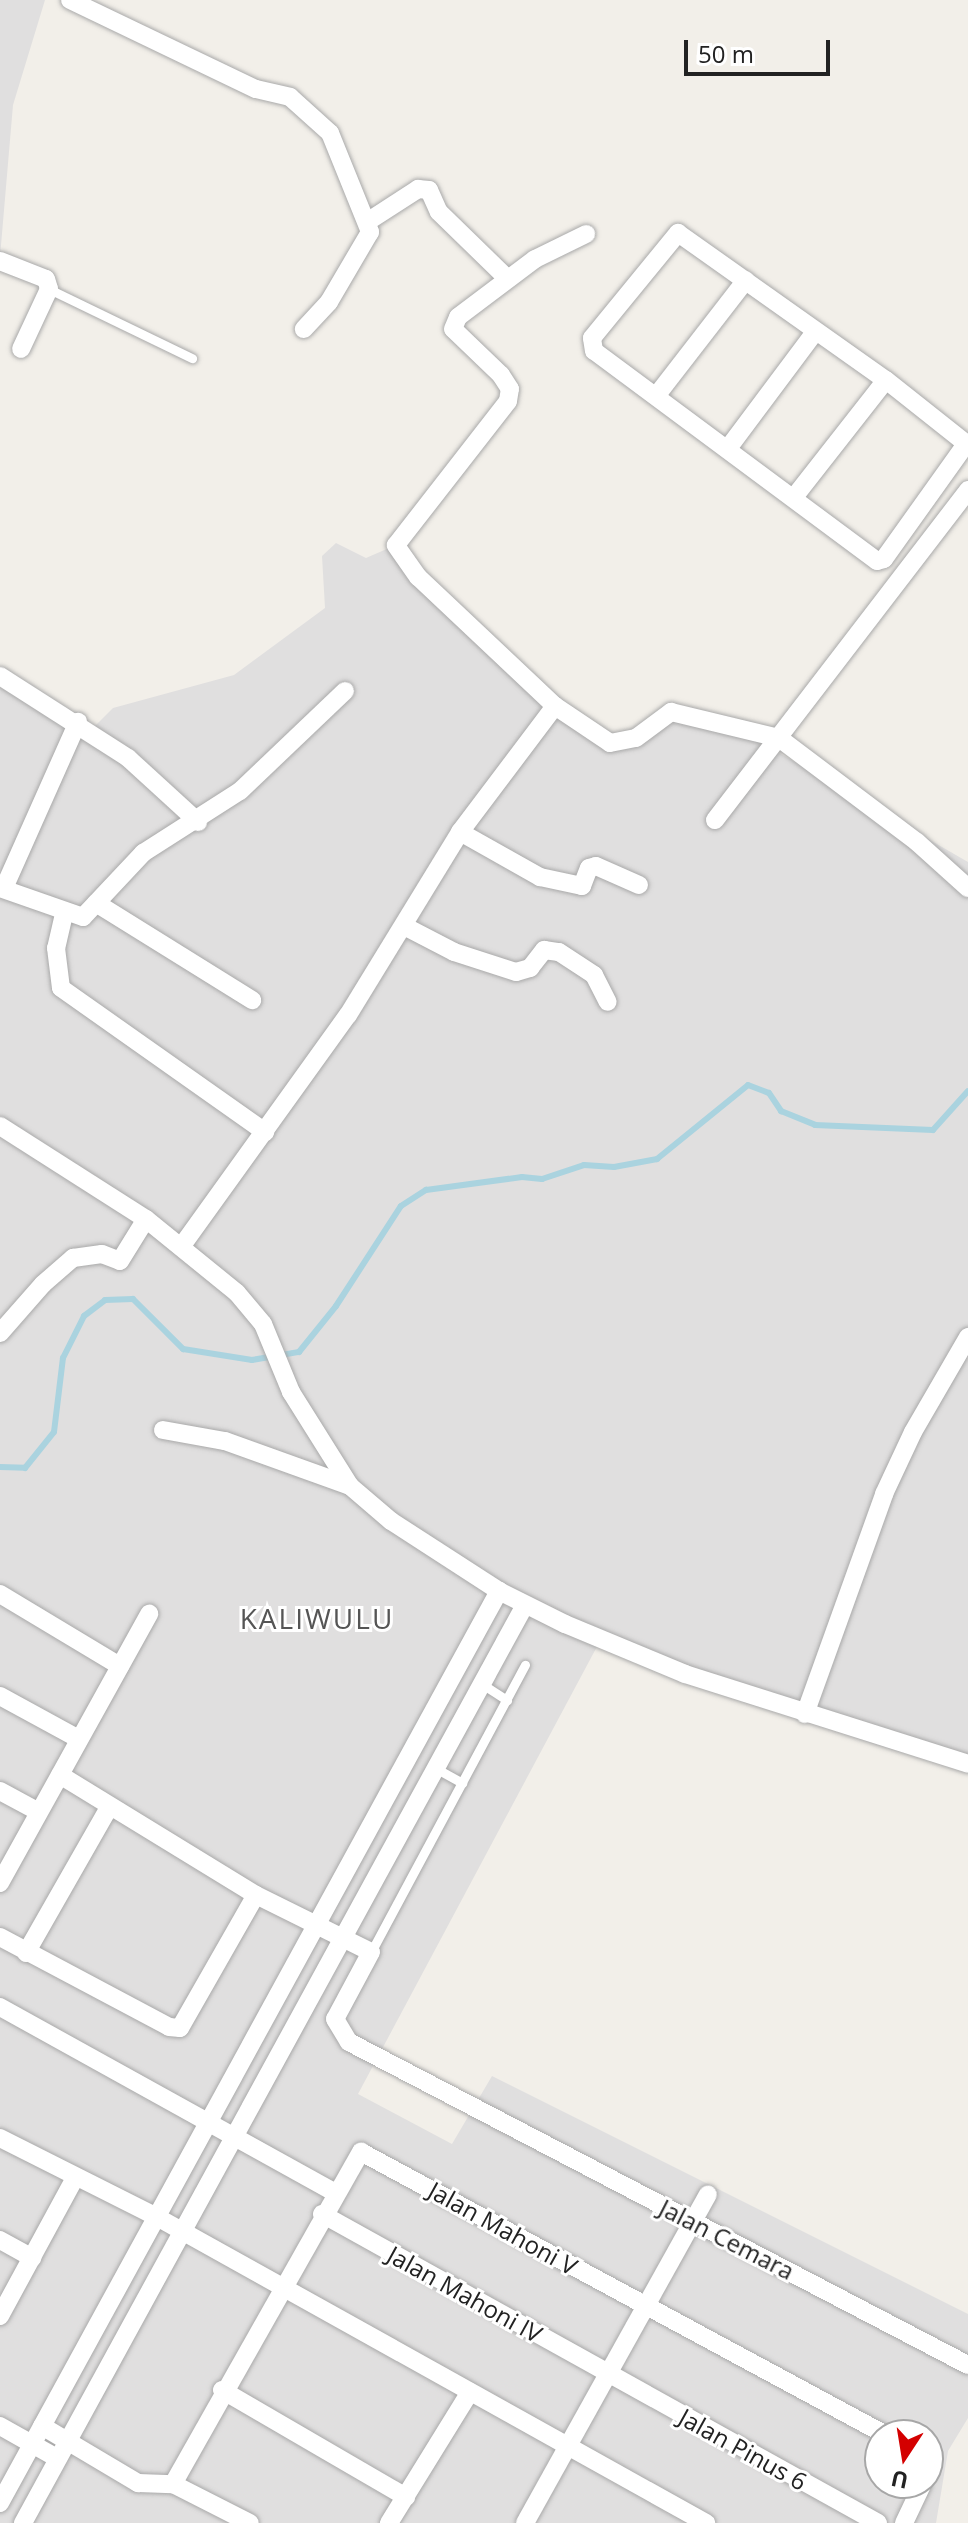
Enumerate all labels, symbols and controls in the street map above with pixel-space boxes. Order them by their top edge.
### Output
scale bar [688,24,834,74]
text: 50 m [698,37,754,70]
district label: KALIWULU [240,1601,394,1635]
street label: Jalan Mahoni V [424,2175,582,2281]
street label: Jalan Cemara [655,2193,799,2285]
street label: Jalan Mahoni IV [383,2240,547,2348]
street label: Jalan Pinus 6 [674,2402,812,2496]
north arrow [864,2419,944,2499]
text: U [888,2464,911,2497]

